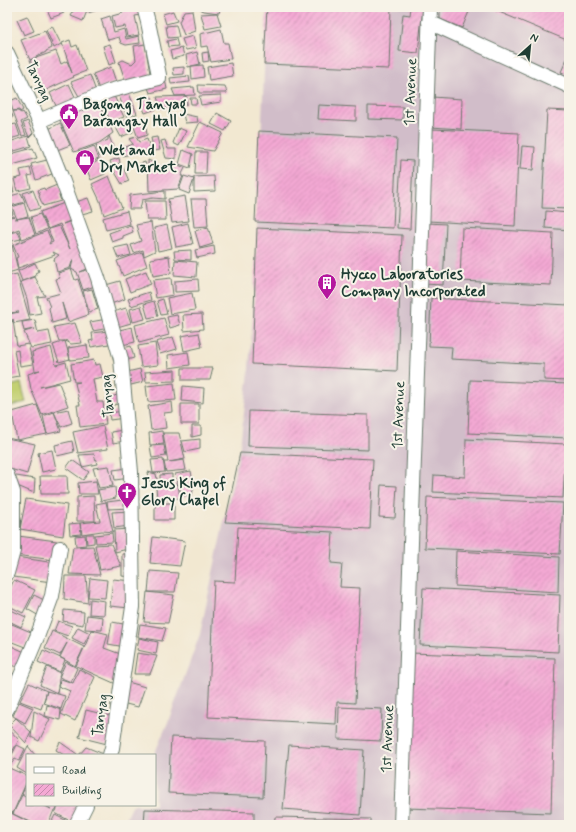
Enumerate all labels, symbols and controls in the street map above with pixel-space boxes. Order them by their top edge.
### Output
north arrow [510,26,550,66]
text: N [528,30,541,46]
street label: Tanyag [20,58,56,105]
street label: 1st Avenue [400,58,422,126]
place label: Bagong Tanyag Barangay Hall [83,95,187,133]
public building icon: Bagong Tanyag Barangay Hall [58,102,80,130]
place label: Wet and Dry Market [98,141,178,178]
shop icon: Wet and Dry Market [74,148,96,176]
place label: Hycco Laboratories Company Incorporated [341,265,486,302]
building icon: Hycco Laboratories Company Incorporated [316,272,338,300]
street label: Tanyag [96,374,120,418]
street label: 1st Avenue [388,381,410,449]
place label: Jesus King of Glory Chapel [141,474,226,511]
church icon: Jesus King of Glory Chapel [116,481,138,509]
street label: Tanyag [88,692,114,738]
street label: 1st Avenue [377,705,399,773]
legend [26,754,156,806]
text: Road [62,763,86,779]
text: Building [62,783,102,800]

